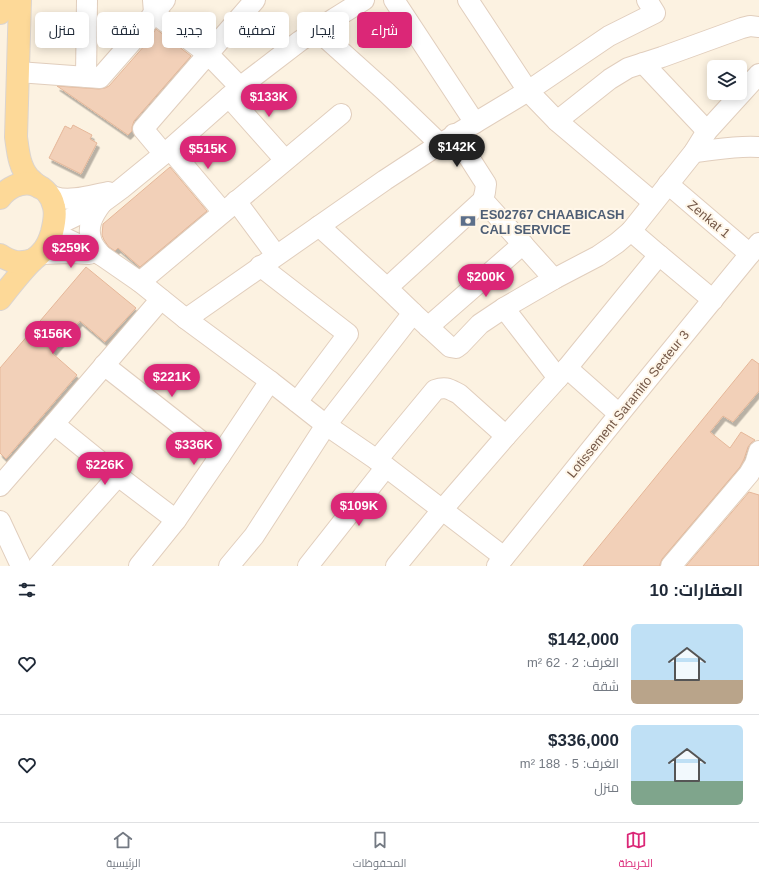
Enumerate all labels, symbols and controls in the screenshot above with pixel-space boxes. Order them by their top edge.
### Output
chip: منزل [35,12,89,48]
chip: شقة [97,12,154,48]
chip: جديد [162,12,216,48]
chip: تصفية [224,12,289,48]
chip: إيجار [297,12,349,48]
chip: شراء [357,12,412,48]
map controls [707,60,747,100]
button: layers [707,60,747,100]
pin: $133K [241,84,297,118]
text: $133K [250,89,288,104]
pin: $142K [429,134,485,168]
pin: $515K [180,136,236,170]
text: $142K [438,139,476,154]
text: $515K [189,141,227,156]
street label: Zenkat 1 [685,197,733,241]
place label: ES02767 CHAABICASH CALI SERVICE [480,207,625,237]
bank icon: ES02767 CHAABICASH CALI SERVICE [459,212,477,230]
pin: $259K [43,235,99,269]
text: $259K [52,240,90,255]
pin: $200K [458,264,514,298]
text: $200K [467,269,505,284]
pin: $156K [25,321,81,355]
text: $156K [34,326,72,341]
street label: Lotissement Saramito Secteur 3 [564,327,692,481]
pin: $221K [144,364,200,398]
text: $221K [153,369,191,384]
pin: $336K [166,432,222,466]
text: $336K [175,437,213,452]
pin: $226K [77,452,133,486]
text: $226K [86,457,124,472]
pin: $109K [331,493,387,527]
text: $109K [340,498,378,513]
icon: filters [16,579,38,601]
text: العقارات: 10 [650,581,743,600]
text: $142,000 [548,630,619,649]
icon: home [663,640,711,688]
icon: heart [16,653,38,675]
text: الغرف: 2 · 62 m² [527,655,619,670]
text: شقة [592,679,619,694]
text: $336,000 [548,731,619,750]
icon: home [663,741,711,789]
icon: heart [16,754,38,776]
text: الغرف: 5 · 188 m² [520,756,619,771]
text: منزل [594,780,619,795]
tab: الرئيسية [106,829,141,873]
tab: المحفوظات [353,829,406,873]
tab: الخريطة [619,829,653,873]

